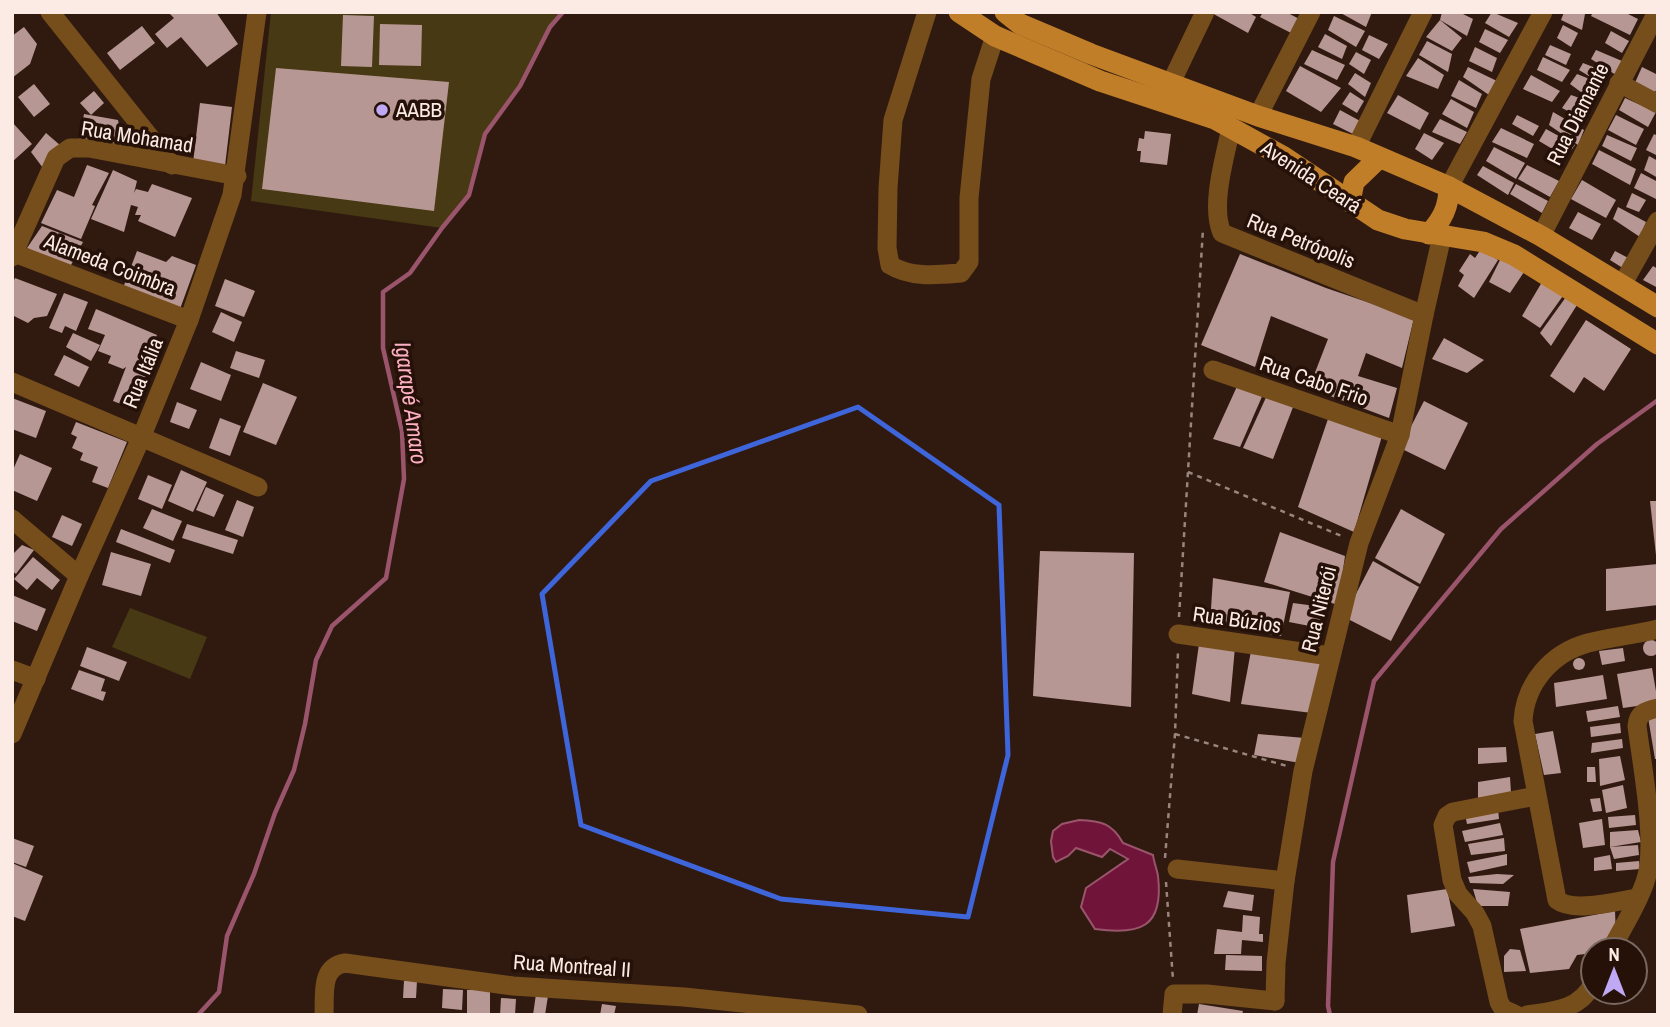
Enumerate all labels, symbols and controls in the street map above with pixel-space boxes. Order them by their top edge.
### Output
street label: Rua Diamante [1539,58,1616,170]
place label: AABB [395,95,442,124]
marker: AABB [374,102,390,118]
street label: Rua Mohamad [79,113,195,160]
street label: Avenida Ceará [1254,133,1368,220]
street label: Rua Petrópolis [1243,206,1359,275]
street label: Alameda Coimbra [39,226,181,303]
street label: Rua Itália [115,333,170,412]
water label: Igarapé Amaro [388,340,435,466]
street label: Rua Cabo Frio [1256,348,1372,413]
street label: Rua Niterói [1294,563,1343,655]
street label: Rua Búzios [1191,599,1283,640]
north arrow [1579,936,1649,1006]
text: N [1608,941,1620,967]
street label: Rua Montreal II [512,947,632,984]

